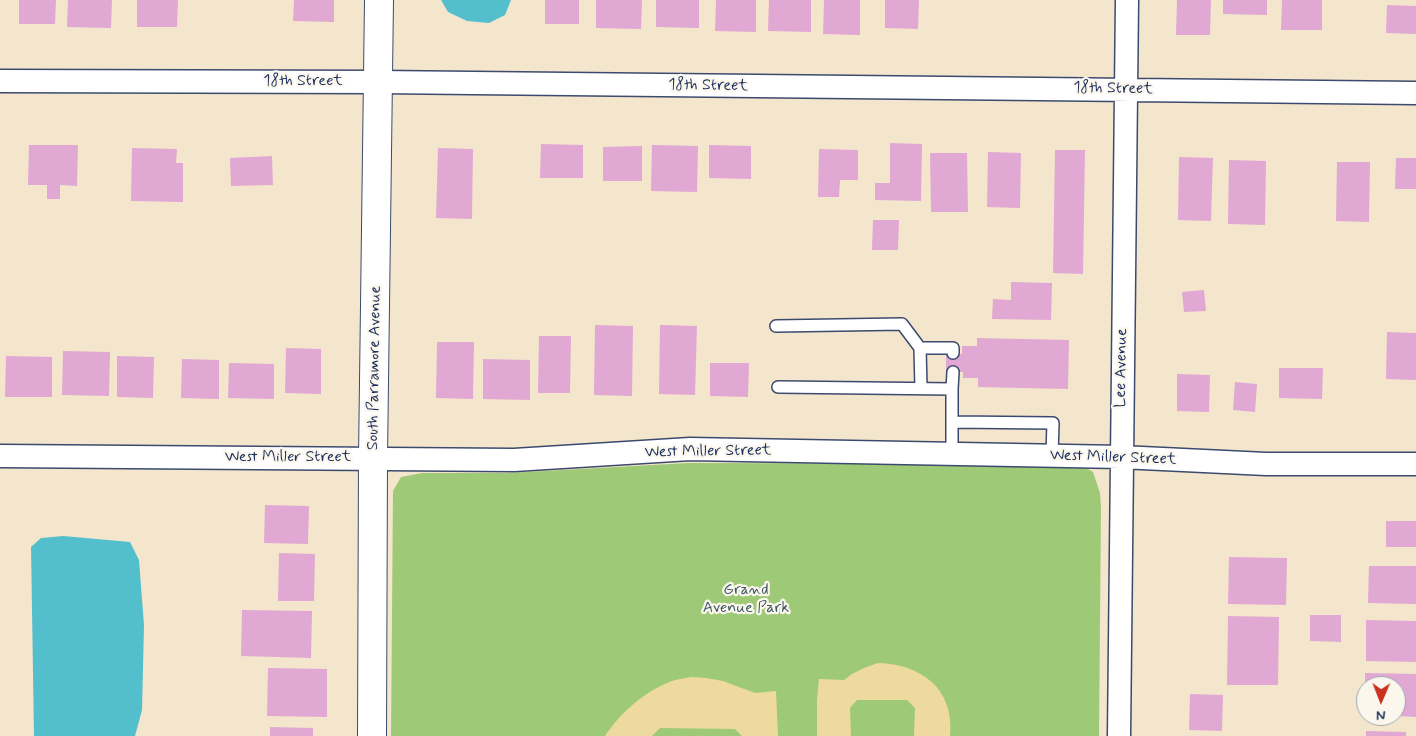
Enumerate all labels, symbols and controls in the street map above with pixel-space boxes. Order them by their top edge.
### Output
street label: 18th Street [263,72,343,92]
street label: 18th Street [668,76,748,96]
street label: 18th Street [1073,79,1153,99]
street label: South Parramore Avenue [364,286,386,450]
street label: Lee Avenue [1112,328,1132,408]
street label: West Miller Street [645,441,771,463]
street label: West Miller Street [1049,446,1177,470]
street label: West Miller Street [225,448,351,468]
park label: Grand Avenue Park [703,581,789,619]
north arrow [1356,676,1406,726]
text: N [1376,706,1386,724]

